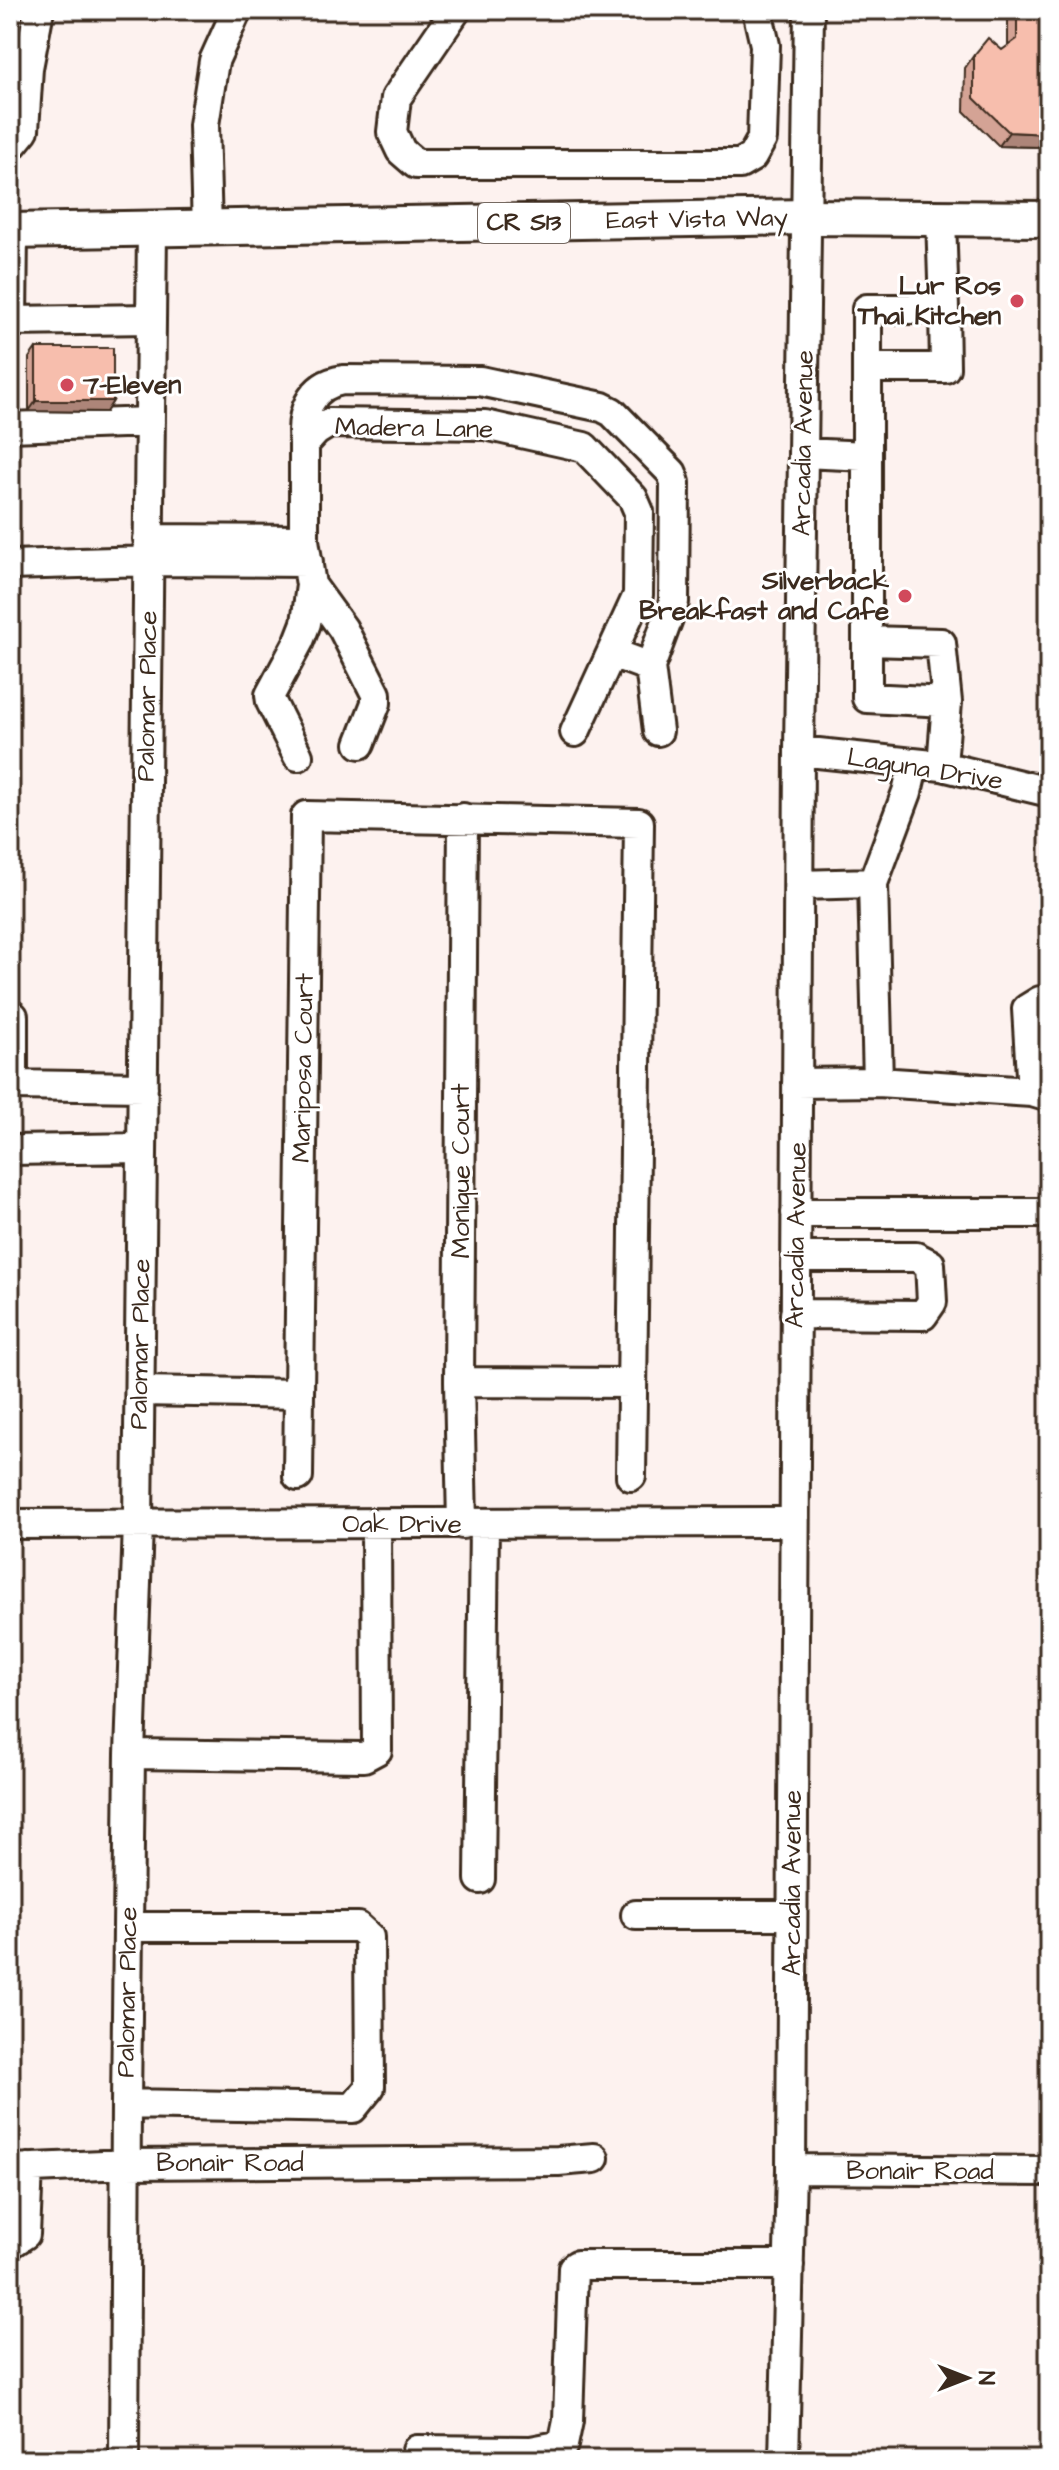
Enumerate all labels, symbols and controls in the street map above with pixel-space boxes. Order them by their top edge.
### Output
street label: East Vista Way [606,199,788,241]
road number: CR S13 [478,203,570,243]
place label: Lur Ros Thai Kitchen [857,268,1001,334]
marker: Lur Ros Thai Kitchen [1008,292,1026,310]
street label: Arcadia Avenue [783,350,823,536]
place label: 7-Eleven [82,367,181,403]
marker: 7-Eleven [58,376,76,394]
street label: Madera Lane [334,409,494,447]
place label: Silverback Breakfast and Cafe [639,563,890,629]
marker: Silverback Breakfast and Cafe [896,587,914,605]
street label: Palomar Place [128,610,166,782]
street label: Laguna Drive [844,739,1005,801]
street label: Mariposa Court [283,972,323,1163]
street label: Monique Court [443,1083,479,1259]
street label: Arcadia Avenue [776,1142,816,1328]
street label: Palomar Place [121,1258,159,1430]
street label: Oak Drive [342,1506,462,1542]
street label: Arcadia Avenue [774,1790,810,1976]
street label: Palomar Place [108,1906,146,2078]
street label: Bonair Road [156,2145,304,2181]
street label: Bonair Road [846,2153,994,2189]
north arrow [927,2338,1007,2418]
text: N [970,2371,1001,2385]

